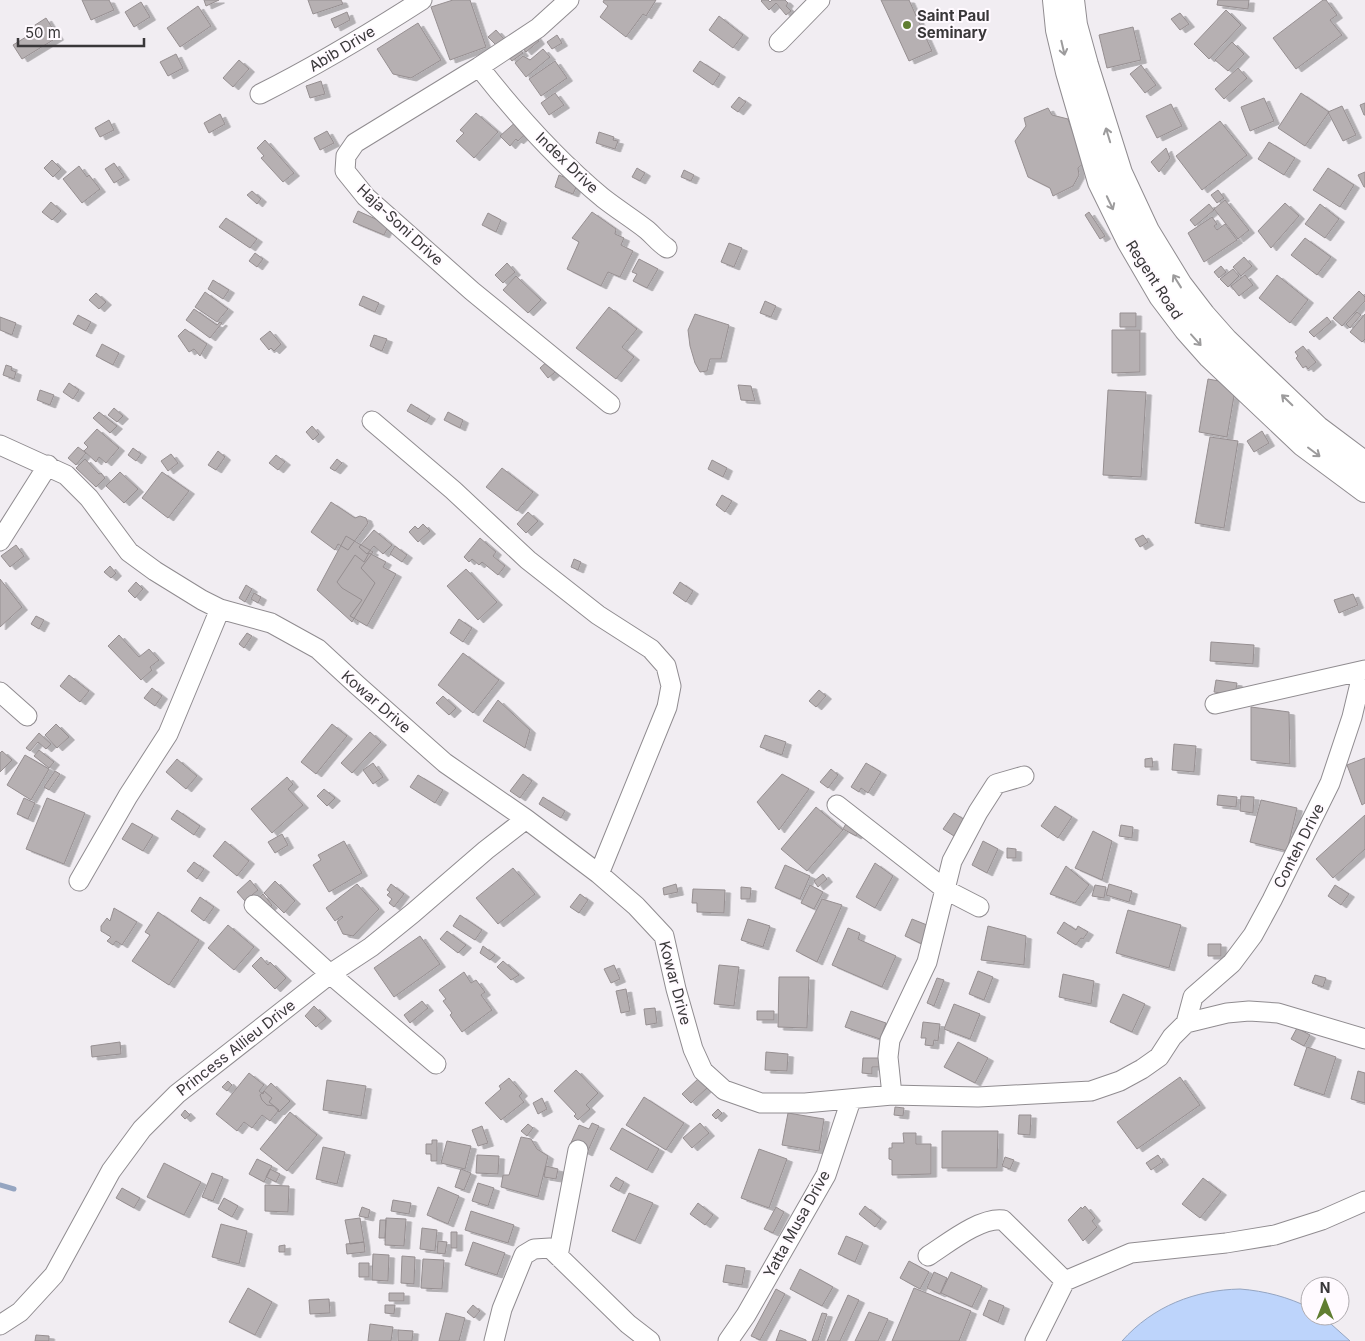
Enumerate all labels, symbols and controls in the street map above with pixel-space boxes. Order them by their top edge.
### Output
place label: Saint Paul Seminary [917,6,990,42]
scale bar [18,15,144,47]
marker: Saint Paul Seminary [901,19,913,31]
street label: Abib Drive [305,21,378,76]
text: 50 m [25,23,61,42]
one-way arrow [1059,40,1068,56]
one-way arrow [1102,127,1112,143]
street label: Index Drive [532,128,603,197]
street label: Haja-Soni Drive [353,180,447,269]
one-way arrow [1105,195,1115,210]
street label: Regent Road [1122,237,1187,323]
one-way arrow [1172,274,1182,288]
one-way arrow [1190,334,1202,347]
one-way arrow [1281,394,1294,406]
one-way arrow [1307,447,1321,457]
street label: Kowar Drive [338,666,415,737]
street label: Conteh Drive [1269,800,1328,891]
street label: Kowar Drive [655,939,696,1027]
street label: Princess Allieu Drive [172,995,299,1100]
street label: Yatta Musa Drive [759,1167,834,1281]
north arrow [1300,1276,1350,1326]
text: N [1320,1279,1330,1296]

